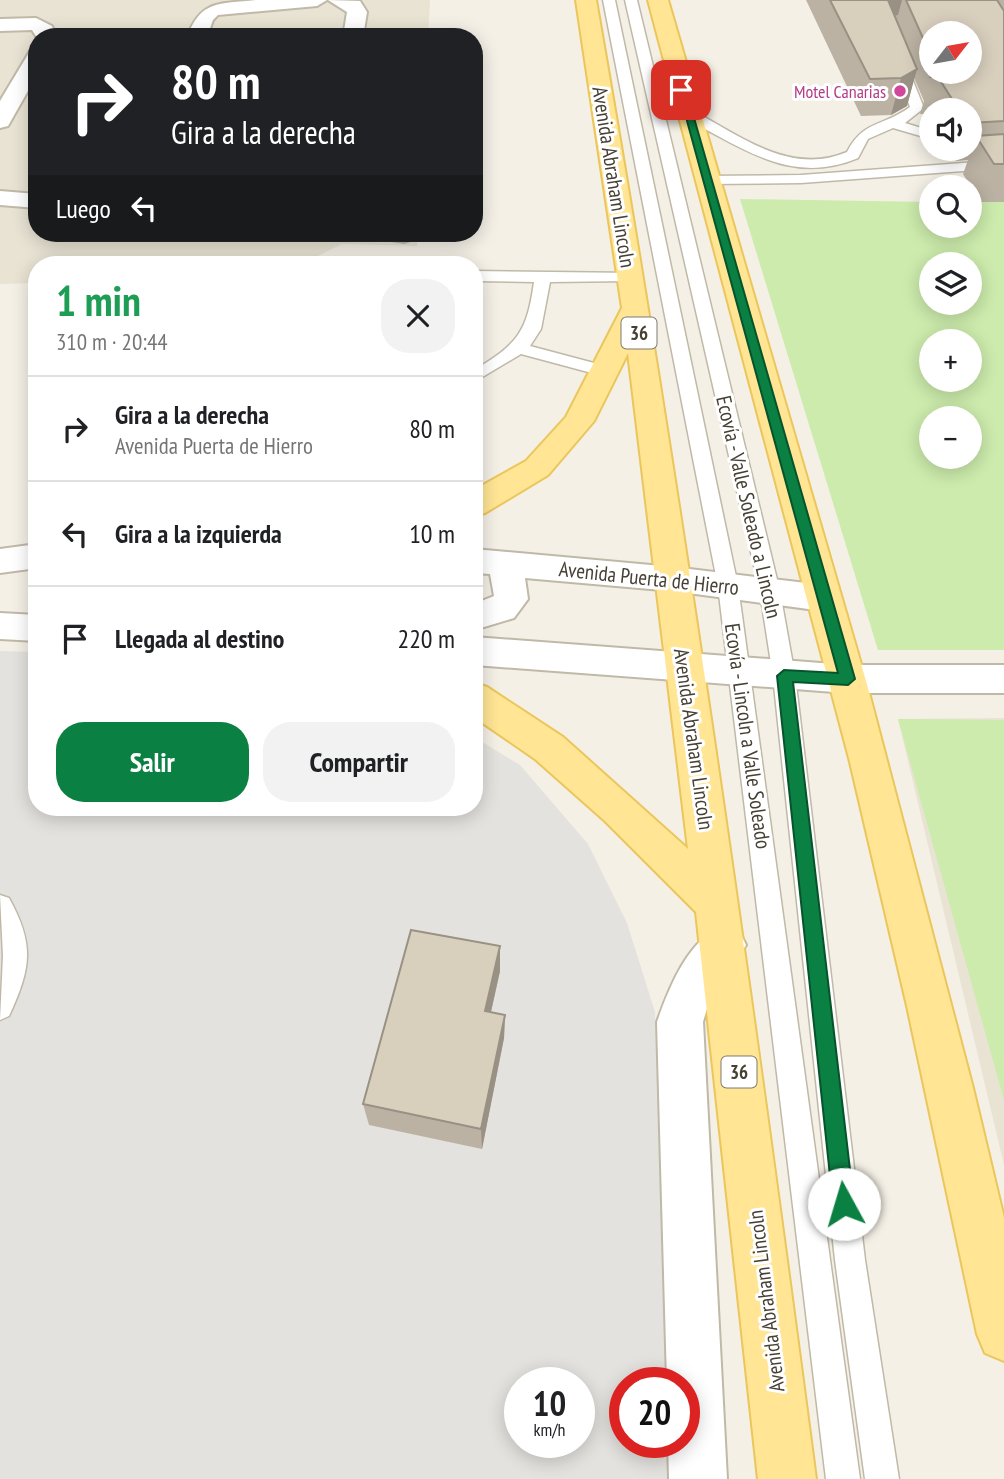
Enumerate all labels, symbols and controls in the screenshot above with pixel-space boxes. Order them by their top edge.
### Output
north arrow [919,21,982,84]
map controls [919,21,982,469]
text: 80 m [171,49,260,113]
icon: right [56,56,147,147]
pin [651,60,711,120]
icon: arrive [662,71,700,109]
place label: Motel Canarias [794,80,886,103]
marker: Motel Canarias [892,83,908,99]
street label: Avenida Abraham Lincoln [586,85,642,269]
button: sound [919,98,982,161]
text: Gira a la derecha [171,111,356,153]
button: search [919,175,982,238]
icon: left [125,189,163,227]
text: Luego [56,192,111,225]
button: layers [919,252,982,315]
text: 1 min [56,273,141,328]
button: close [381,279,455,353]
road number: 36 [622,318,656,348]
text: 310 m · 20:44 [56,327,168,356]
button: + [919,329,982,392]
street label: Ecovía - Valle Soleado a Lincoln [710,393,788,621]
text: Gira a la derecha [115,398,269,431]
button: − [919,406,982,469]
icon: right [56,410,94,448]
text: 80 m [409,412,455,445]
text: Avenida Puerta de Hierro [115,431,313,460]
icon: left [56,515,94,553]
text: Gira a la izquierda [115,517,282,550]
text: 10 m [409,517,455,550]
street label: Avenida Puerta de Hierro [558,555,740,601]
icon: arrive [56,620,94,658]
street label: Ecovía - Lincoln a Valle Soleado [719,621,777,851]
text: Llegada al destino [115,622,284,655]
text: 220 m [397,622,455,655]
street label: Avenida Abraham Lincoln [668,647,720,831]
button: Salir [56,722,249,802]
button: Compartir [263,722,455,802]
road number: 36 [722,1056,756,1088]
position arrow [807,1167,881,1241]
street label: Avenida Abraham Lincoln [741,1209,791,1393]
speed limit sign: 20 [609,1367,700,1458]
text: 10 [533,1380,566,1426]
text: km/h [534,1418,565,1441]

